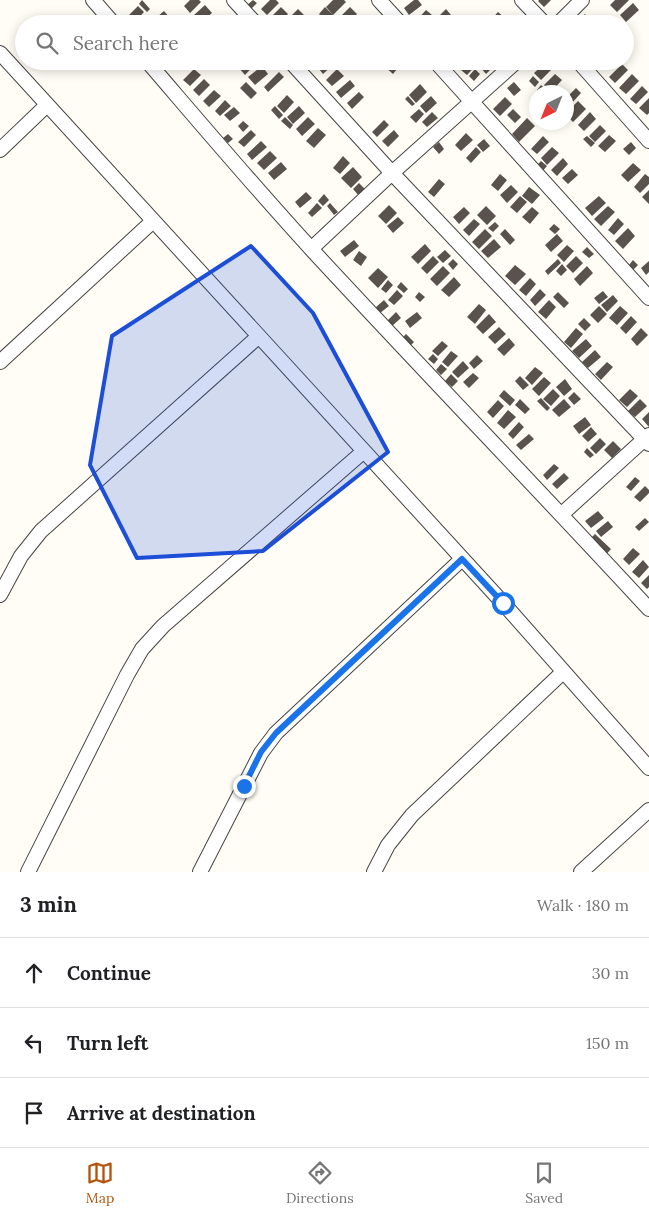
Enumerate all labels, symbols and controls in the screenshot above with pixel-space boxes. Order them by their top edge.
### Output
search box [15,15,634,70]
icon: search [33,29,61,57]
text: Search here [73,31,179,55]
north arrow [529,85,574,130]
route start [492,592,515,615]
route end [233,775,256,798]
text: 3 min [20,891,77,918]
text: Walk · 180 m [537,895,629,915]
icon: ahead [20,959,48,987]
text: Continue [67,961,151,985]
text: 30 m [592,963,629,983]
icon: left [20,1029,48,1057]
text: Turn left [67,1031,148,1055]
text: 150 m [586,1033,629,1053]
icon: arrive [20,1099,48,1127]
text: Arrive at destination [67,1101,256,1125]
tab: Map [86,1159,114,1207]
tab: Directions [286,1159,354,1207]
tab: Saved [525,1159,563,1207]

